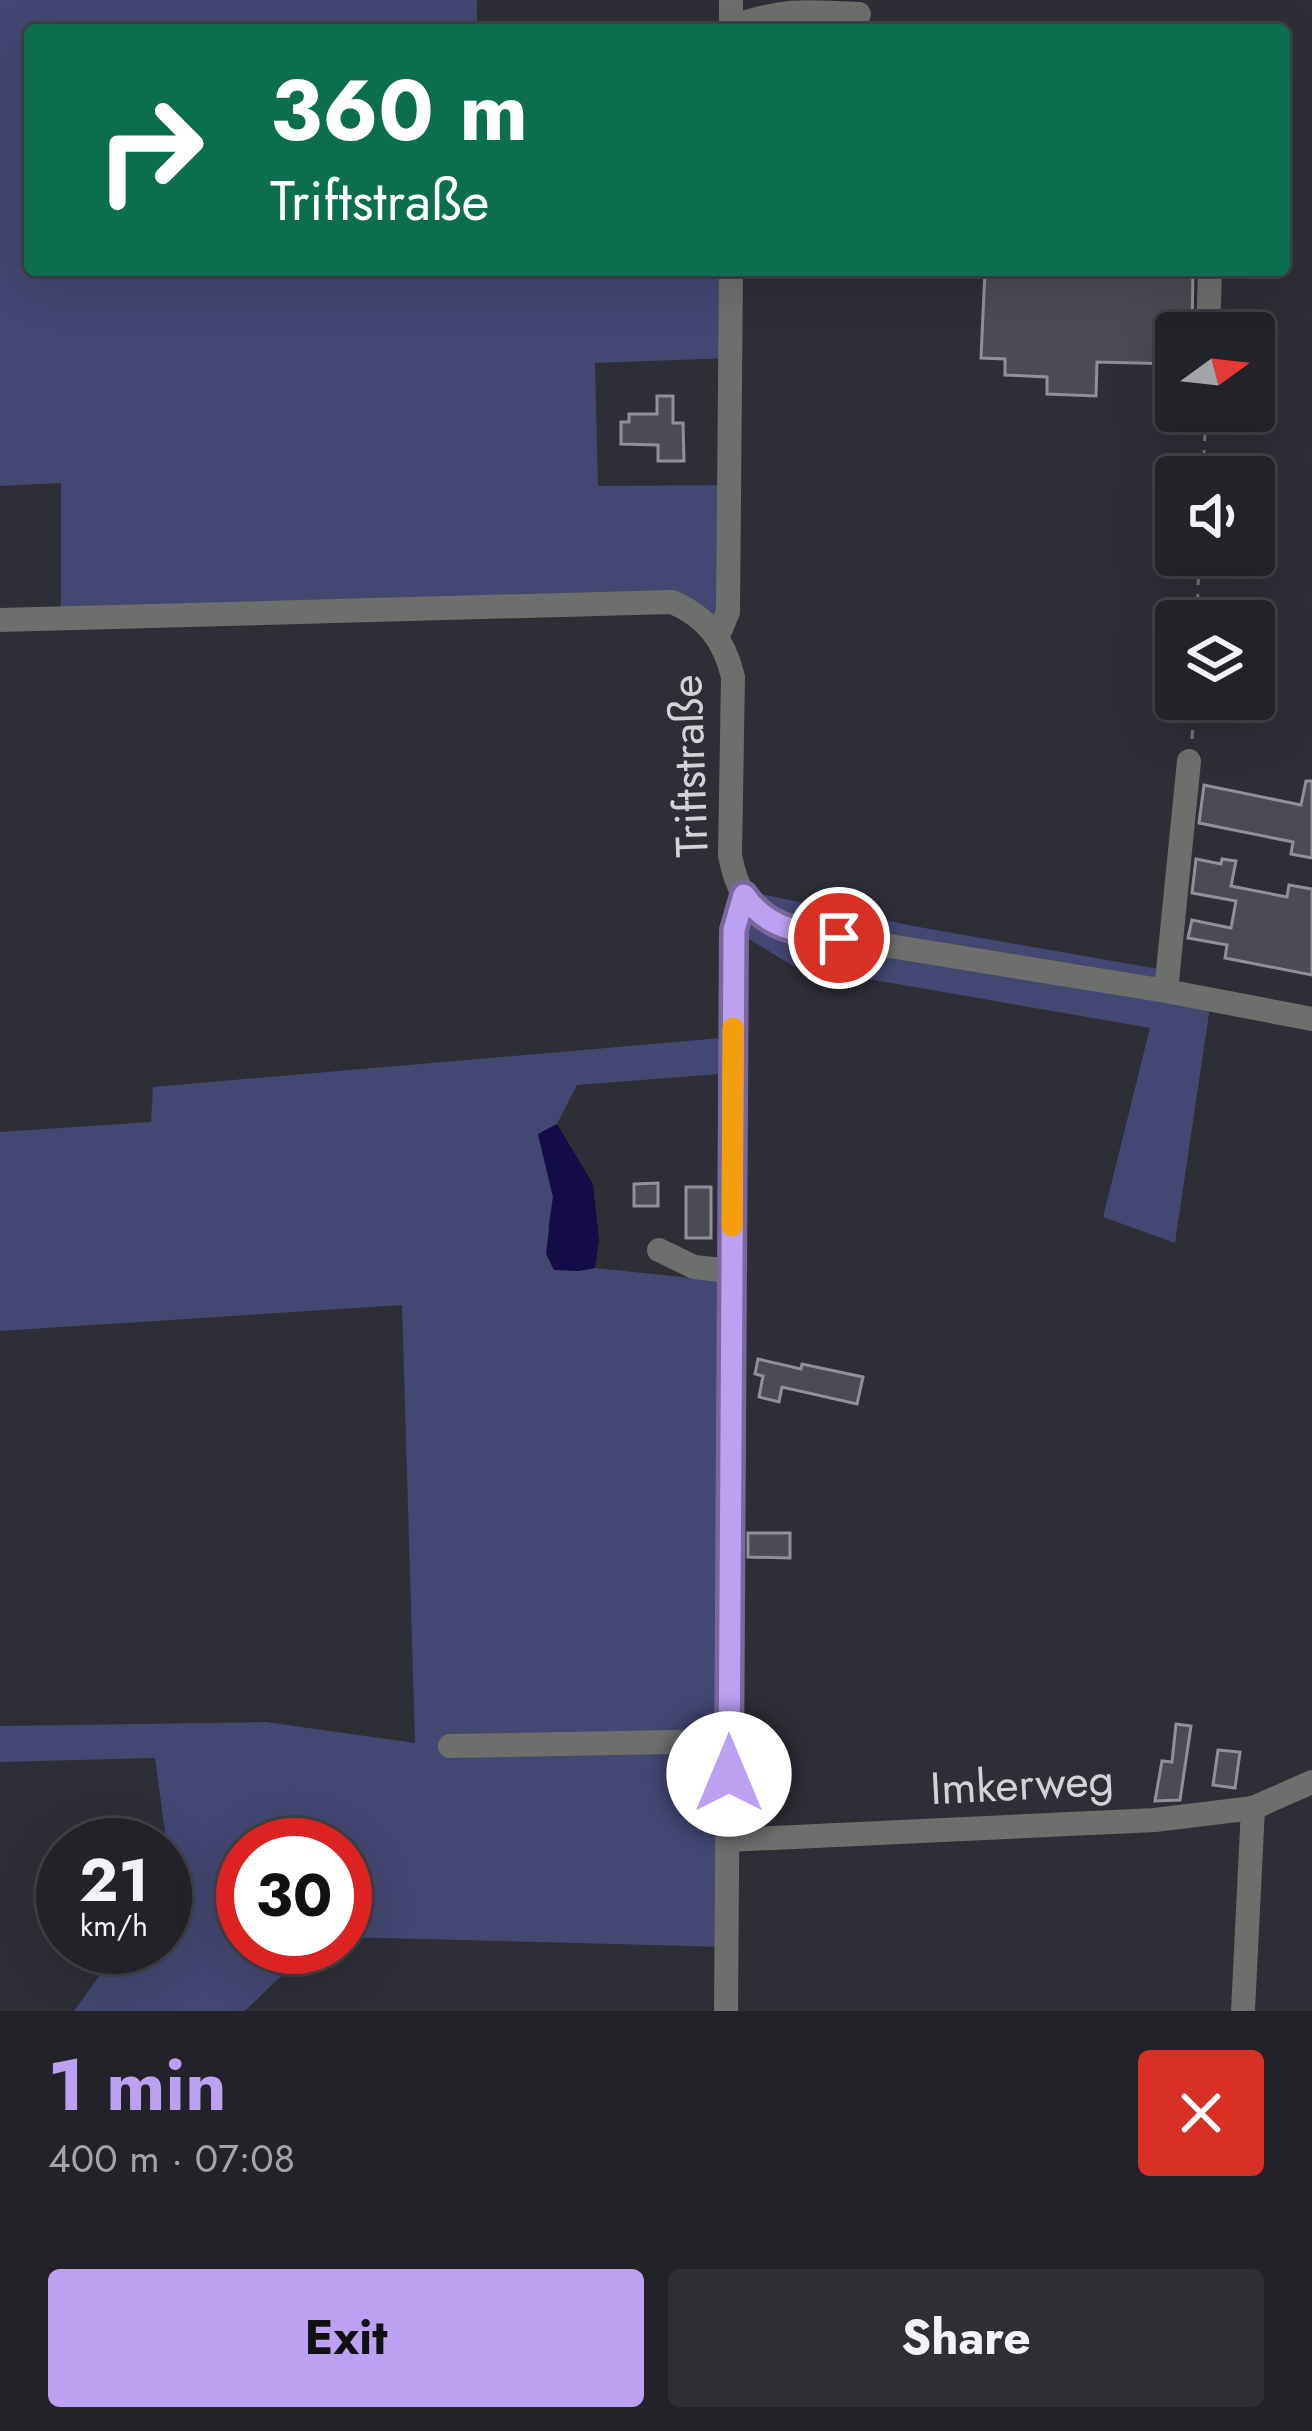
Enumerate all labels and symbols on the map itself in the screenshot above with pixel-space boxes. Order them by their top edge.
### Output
north arrow [1155,312,1275,432]
street label: Triftstraße [653,674,725,858]
pin [788,887,890,989]
position arrow [666,1711,792,1837]
street label: Imkerweg [928,1747,1116,1821]
speed limit sign: 30 [216,1818,372,1974]

